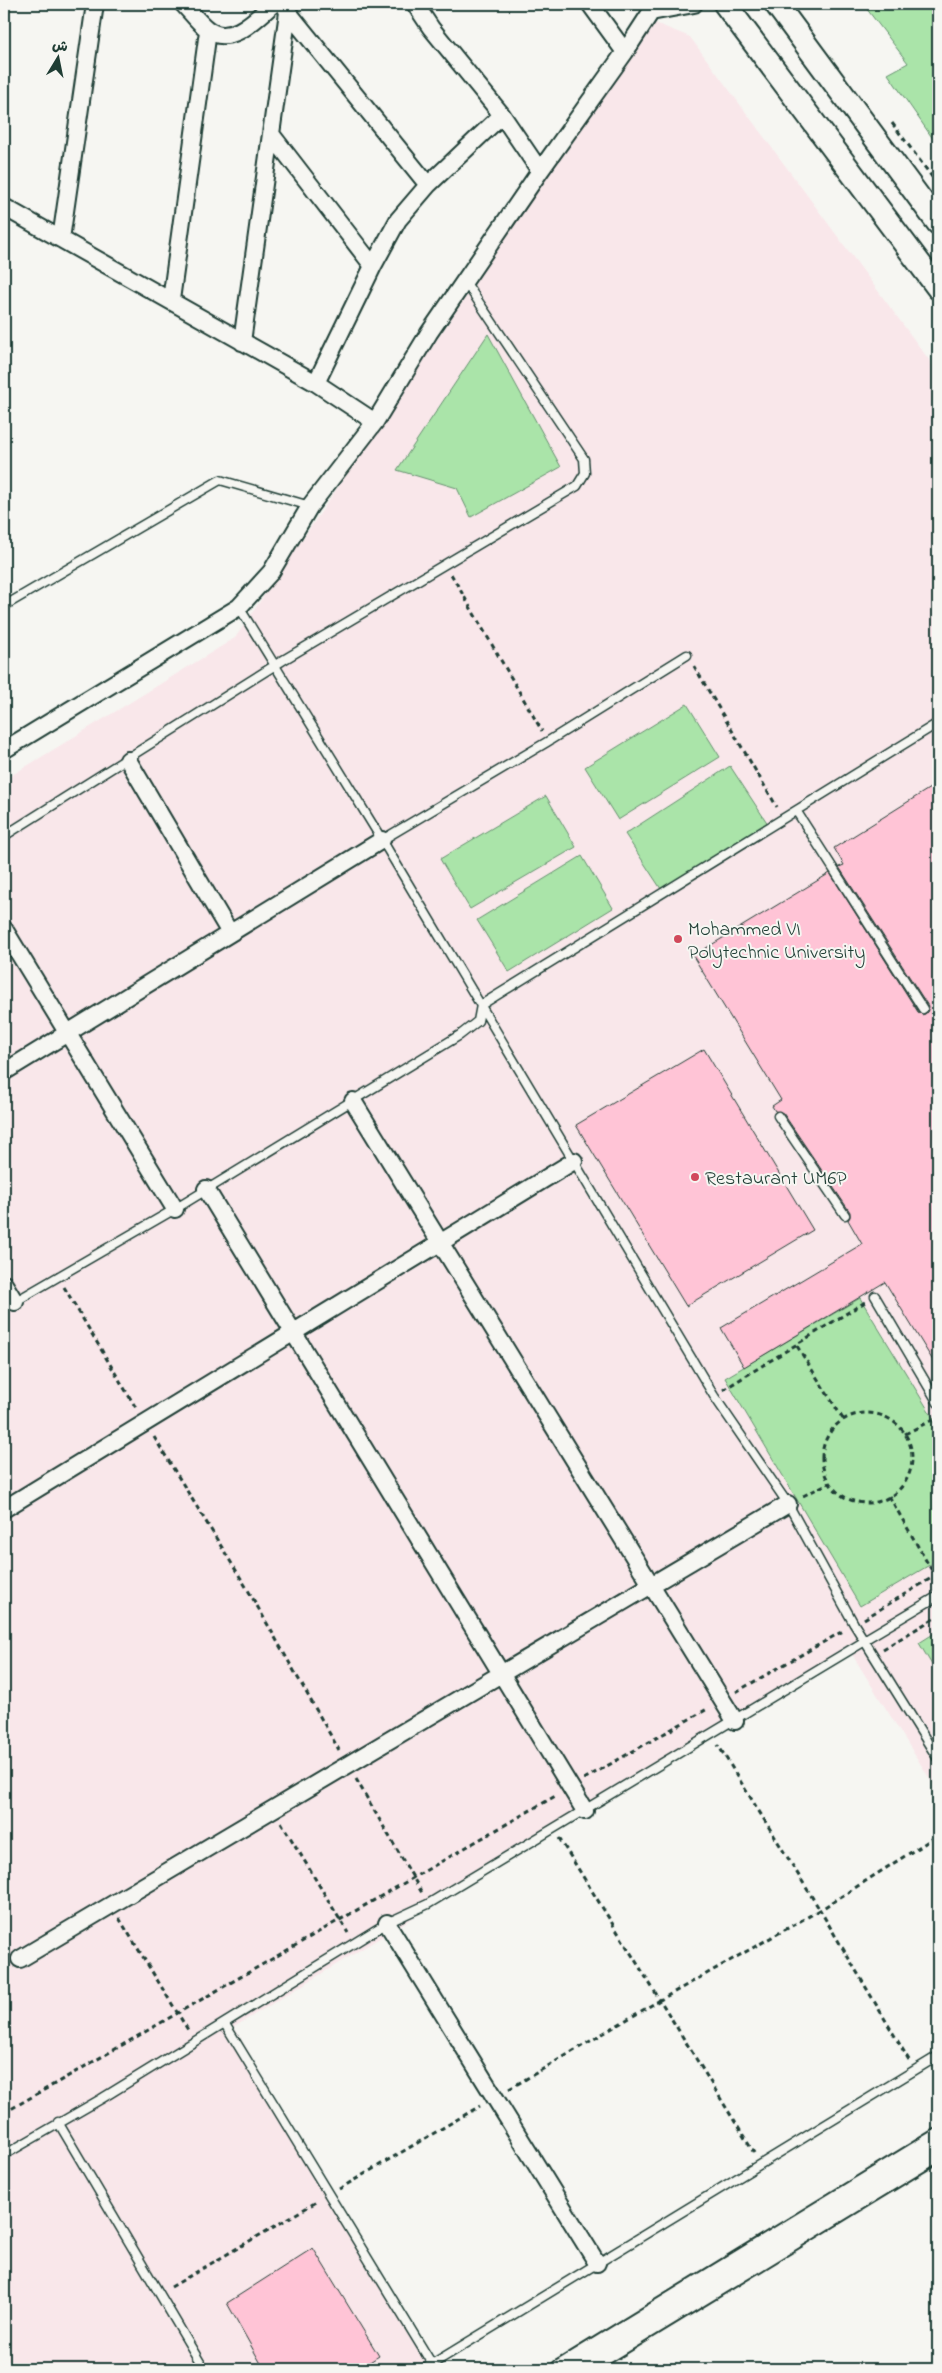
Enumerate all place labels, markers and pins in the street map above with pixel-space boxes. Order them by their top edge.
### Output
place label: Mohammed VI Polytechnic University [688,916,865,968]
marker: Mohammed VI Polytechnic University [672,933,684,945]
place label: Restaurant UM6P [705,1165,847,1194]
marker: Restaurant UM6P [689,1171,701,1183]

